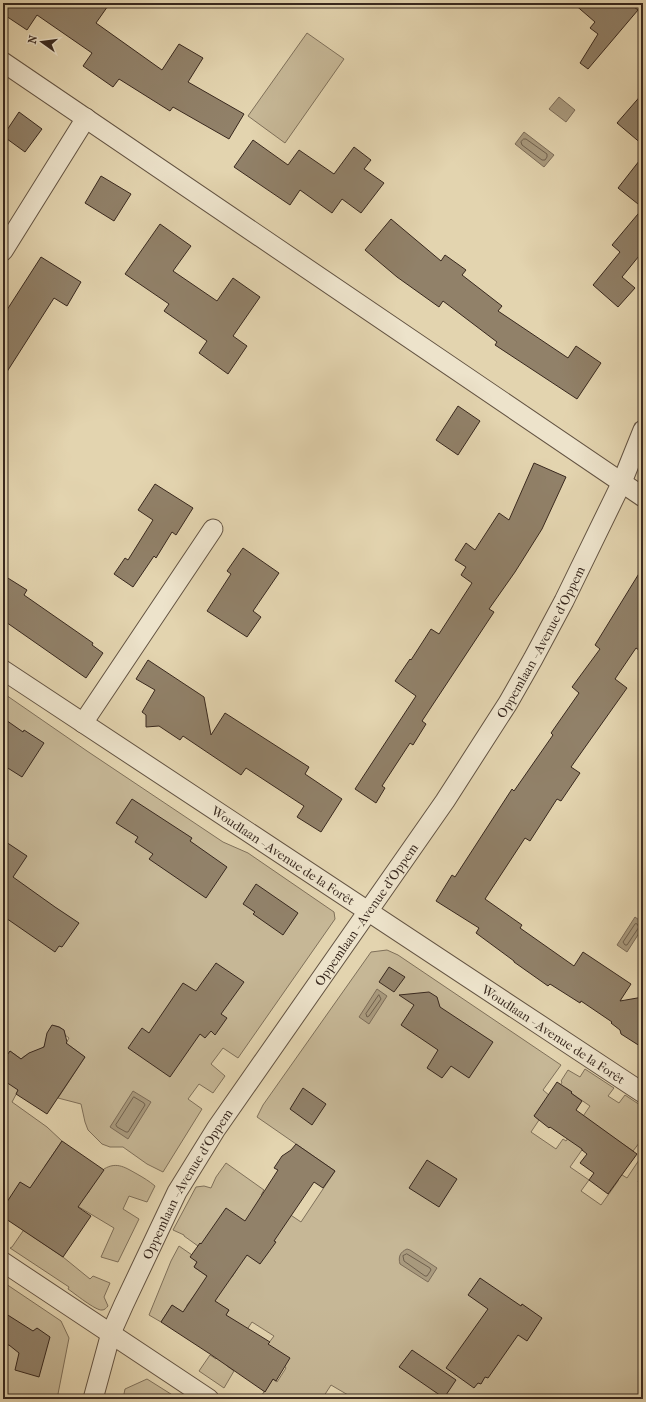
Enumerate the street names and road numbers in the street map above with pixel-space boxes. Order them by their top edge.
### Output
street label: Oppemlaan - Avenue d'Oppem [493,563,588,721]
street label: Woudlaan - Avenue de la Forêt [208,802,358,909]
street label: Oppemlaan - Avenue d'Oppem [311,840,421,989]
street label: Woudlaan - Avenue de la Forêt [478,981,628,1087]
street label: Oppemlaan - Avenue d'Oppem [139,1106,236,1262]

